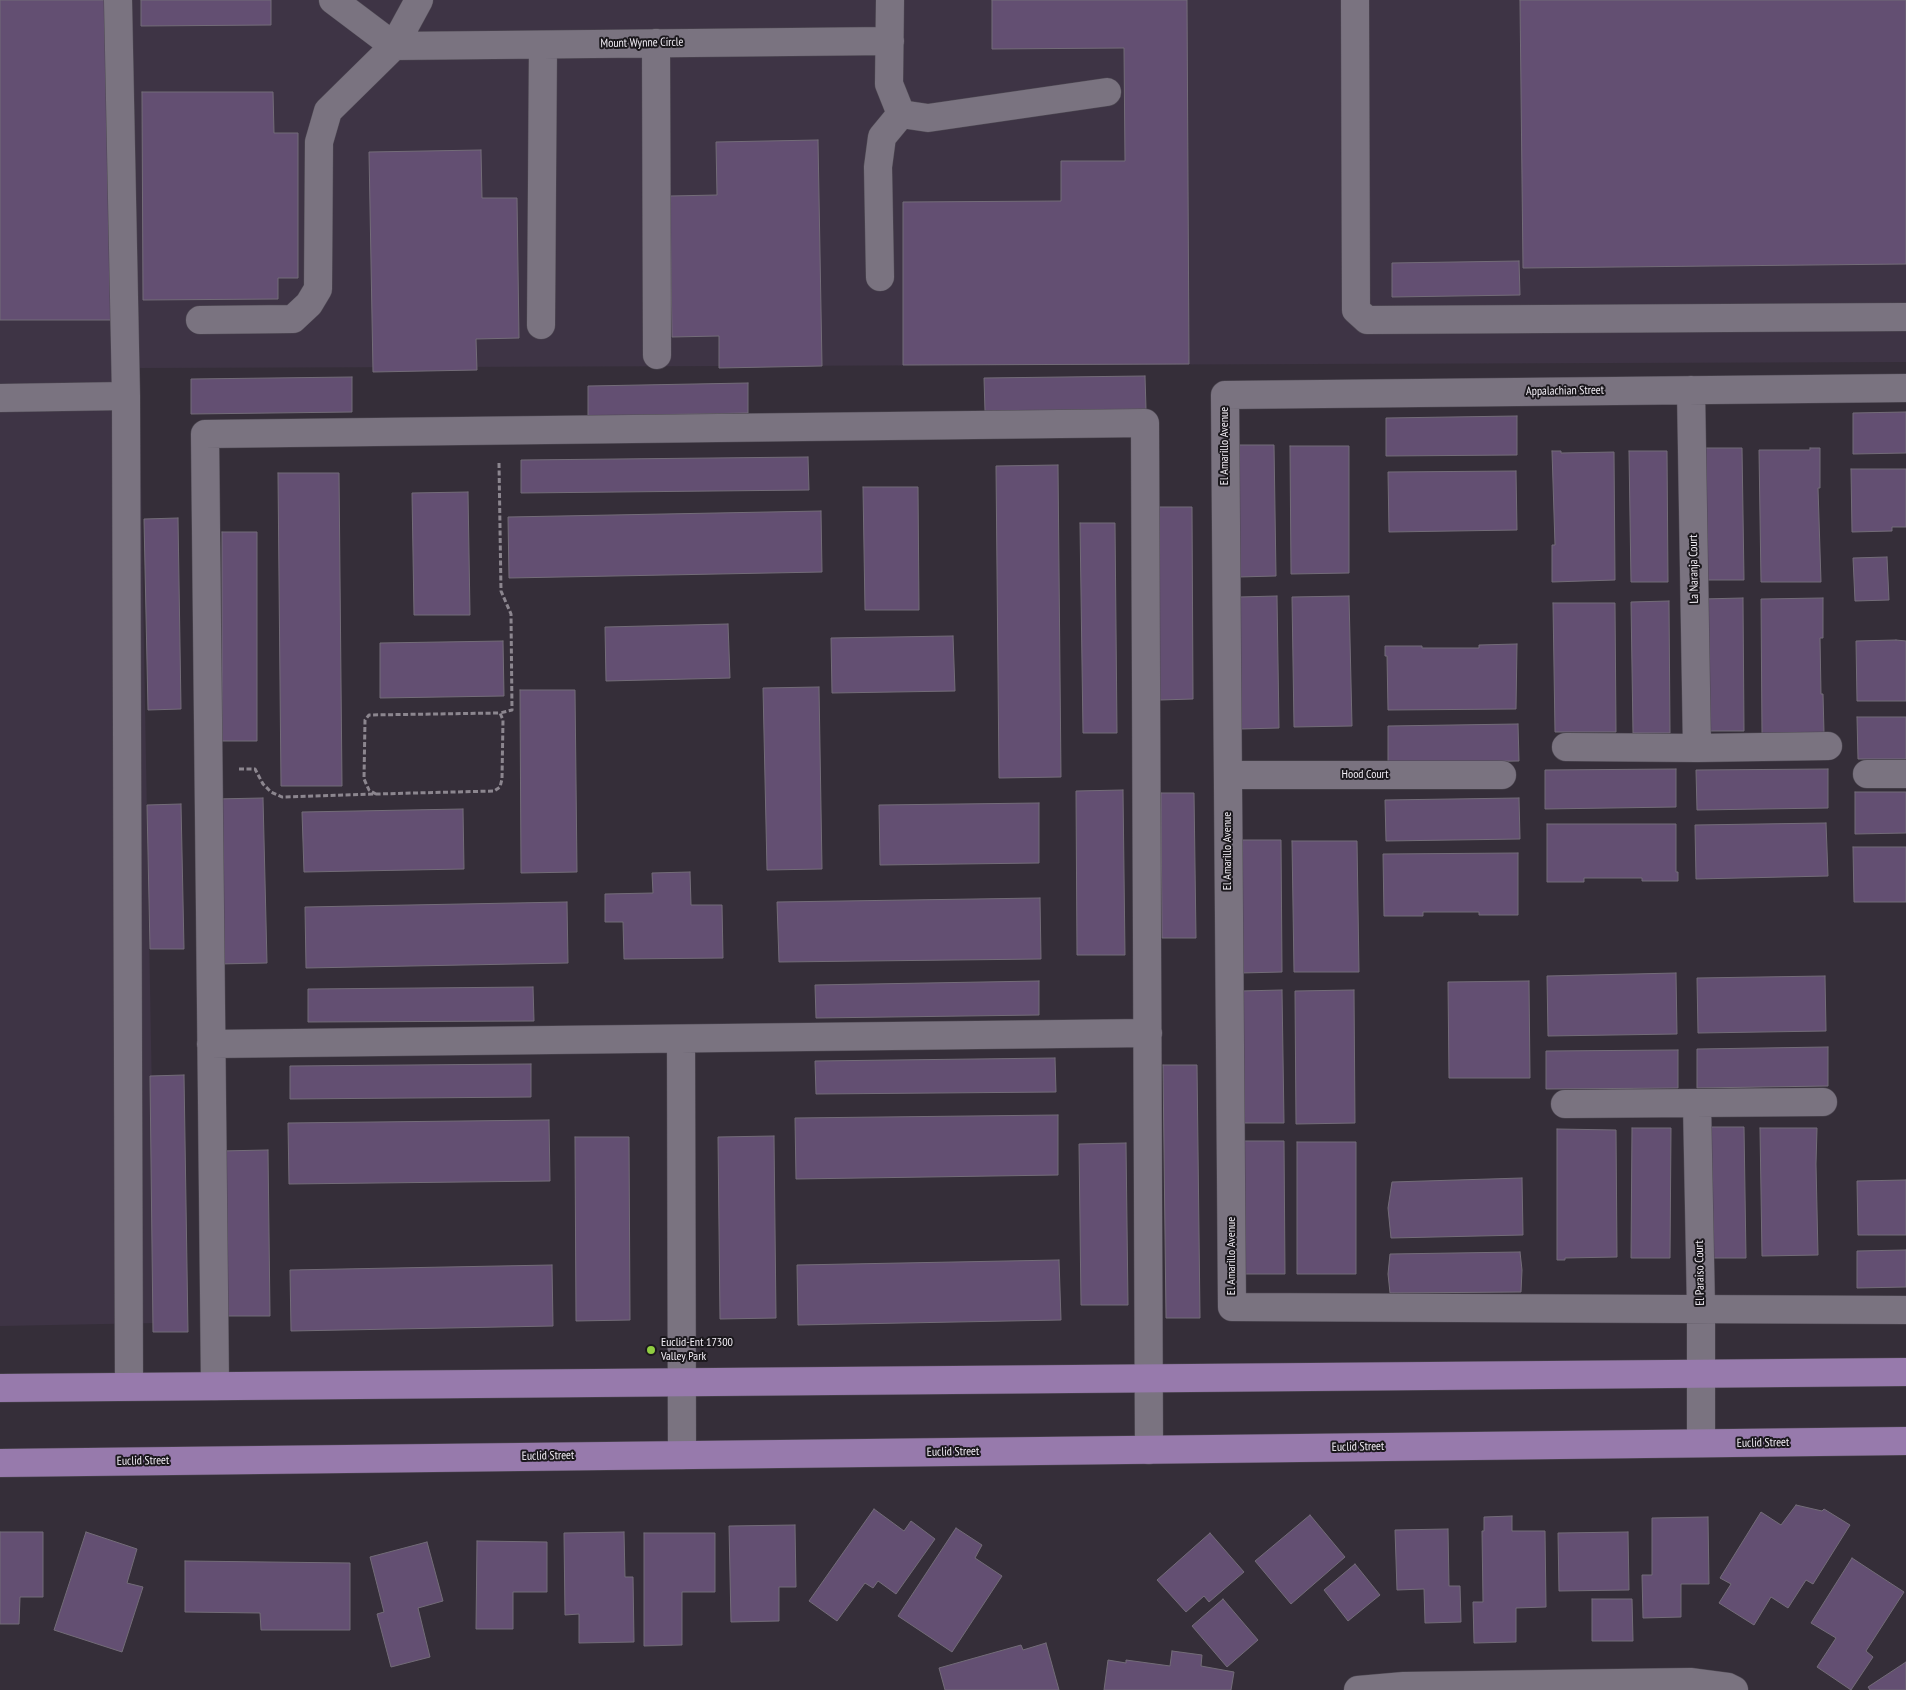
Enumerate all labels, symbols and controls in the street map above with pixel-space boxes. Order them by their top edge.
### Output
street label: Mount Wynne Circle [600,35,684,51]
street label: Appalachian Street [1526,383,1604,399]
street label: El Amarillo Avenue [1218,407,1232,485]
street label: La Naranja Court [1686,534,1702,604]
street label: Hood Court [1342,768,1388,782]
street label: El Amarillo Avenue [1221,812,1235,890]
street label: El Amarillo Avenue [1225,1217,1239,1295]
street label: El Paraiso Court [1692,1240,1708,1306]
place label: Euclid-Ent 17300 Valley Park [661,1336,733,1364]
marker: Euclid-Ent 17300 Valley Park [645,1344,657,1356]
street label: Euclid Street [1737,1435,1789,1451]
street label: Euclid Street [1332,1439,1384,1455]
street label: Euclid Street [927,1444,979,1460]
street label: Euclid Street [522,1448,574,1464]
street label: Euclid Street [117,1453,169,1469]

